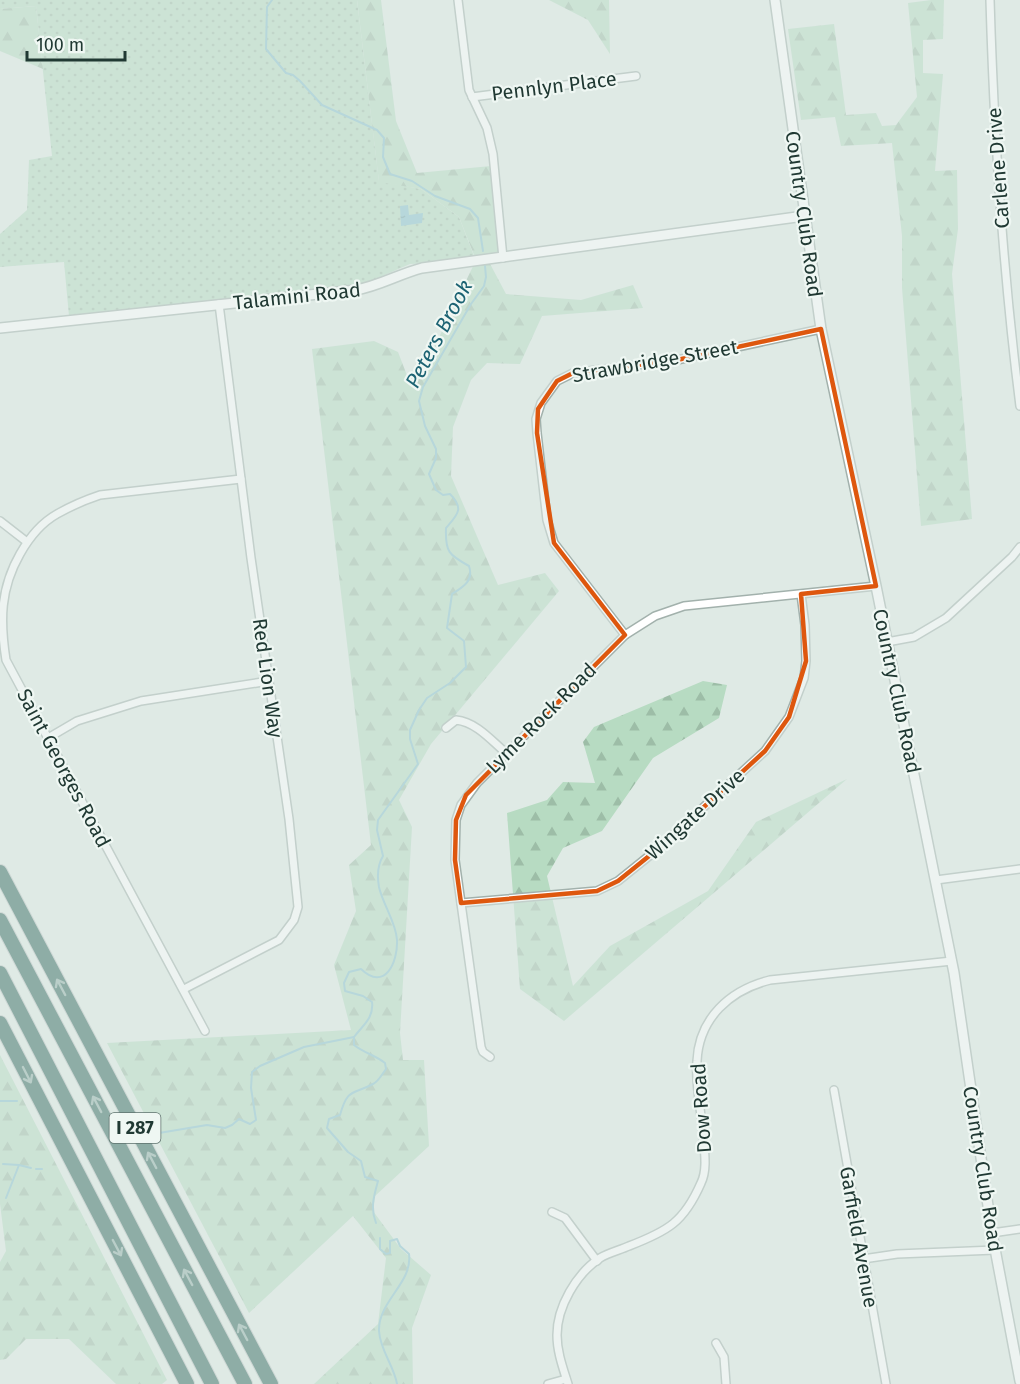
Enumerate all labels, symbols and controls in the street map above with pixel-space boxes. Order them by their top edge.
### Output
scale bar [27,24,124,62]
text: 100 m [36,34,84,56]
street label: Pennlyn Place [490,66,618,106]
street label: Carlene Drive [982,107,1014,229]
street label: Country Club Road [780,129,828,299]
water label: Peters Brook [400,275,478,393]
street label: Talamini Road [232,277,362,315]
street label: Strawbridge Street [570,334,741,387]
street label: Country Club Road [868,606,926,776]
street label: Red Lion Way [248,617,288,740]
street label: Lyme Rock Road [481,658,601,778]
street label: Saint Georges Road [12,685,116,851]
street label: Wingate Drive [641,763,749,865]
one-way arrow [55,979,66,997]
street label: Dow Road [686,1062,716,1154]
one-way arrow [21,1065,33,1083]
street label: Country Club Road [958,1084,1008,1254]
one-way arrow [91,1096,103,1113]
road number: I 287 [110,1113,160,1143]
one-way arrow [146,1152,158,1169]
street label: Garfield Avenue [835,1164,883,1310]
one-way arrow [112,1238,123,1256]
one-way arrow [182,1268,194,1286]
one-way arrow [237,1324,248,1342]

